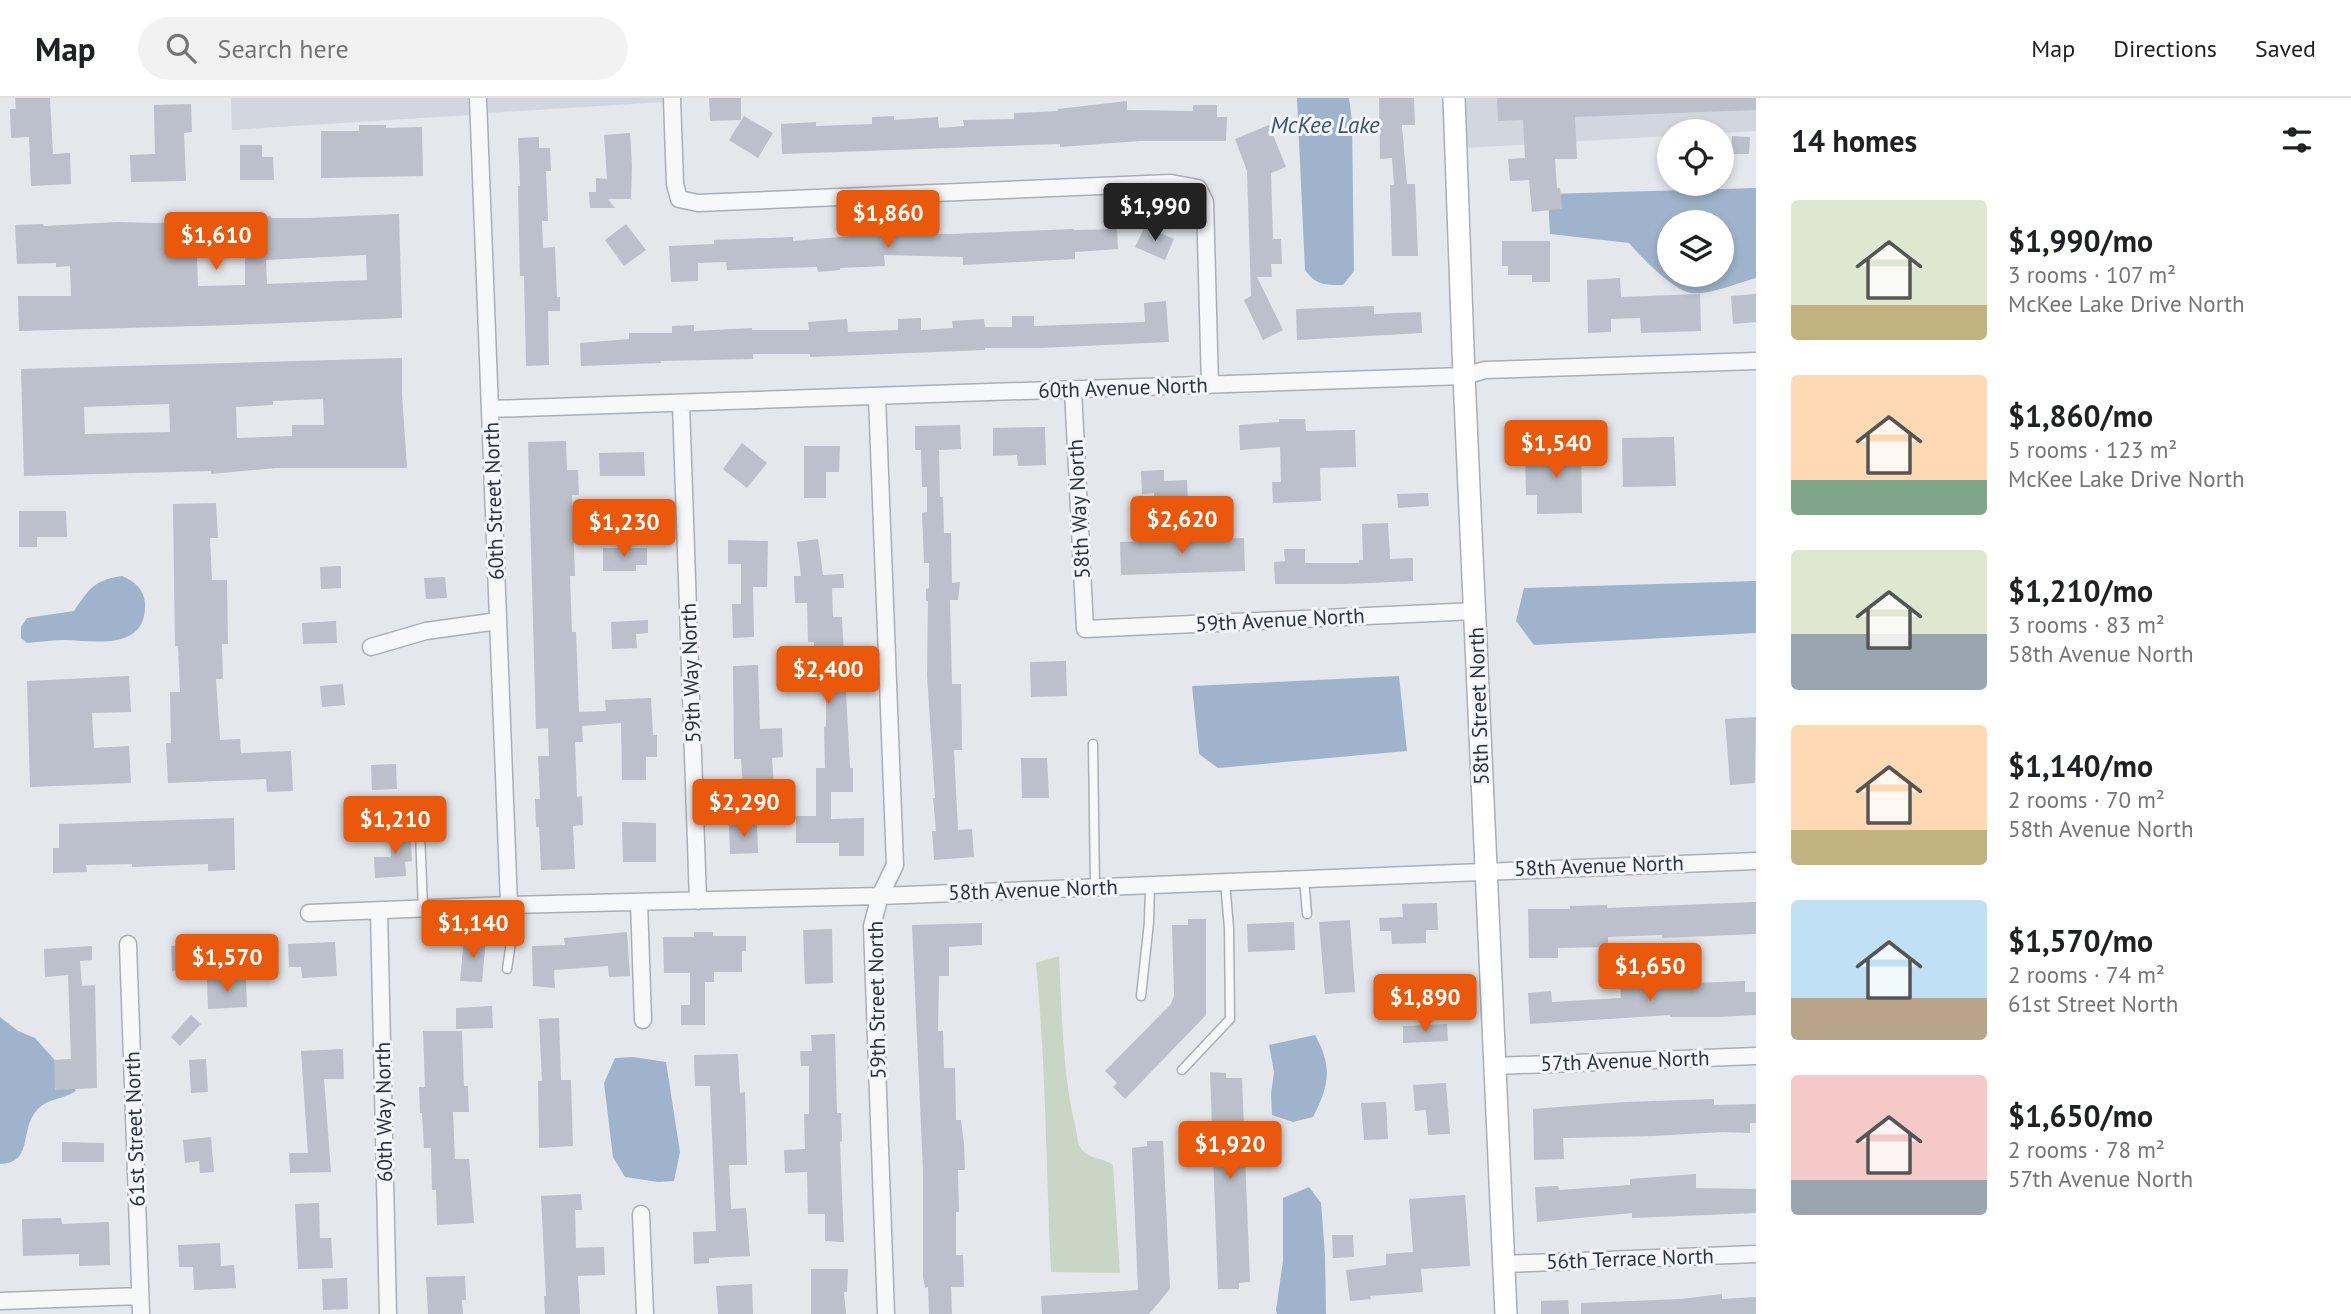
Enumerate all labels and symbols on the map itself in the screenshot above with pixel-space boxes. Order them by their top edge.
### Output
water label: McKee Lake [1270,110,1380,139]
pin: $1,990 [1098,184,1212,243]
pin: $1,860 [831,190,945,250]
pin: $1,610 [159,212,273,272]
street label: 60th Avenue North [1038,371,1208,404]
pin: $1,540 [1499,420,1613,480]
street label: 60th Street North [477,422,510,580]
street label: 58th Way North [1061,438,1096,580]
pin: $2,620 [1125,496,1239,556]
pin: $1,230 [567,500,681,559]
street label: 59th Avenue North [1195,602,1365,637]
street label: 59th Way North [675,603,706,743]
street label: 58th Street North [1462,627,1495,785]
pin: $2,400 [771,646,885,706]
pin: $2,290 [687,780,801,839]
pin: $1,210 [338,796,452,856]
street label: 58th Avenue North [1514,849,1684,882]
street label: 58th Avenue North [948,873,1118,906]
pin: $1,140 [416,900,530,960]
street label: 59th Street North [862,921,891,1079]
pin: $1,570 [170,934,284,994]
pin: $1,650 [1593,944,1707,1003]
pin: $1,890 [1368,974,1482,1034]
street label: 60th Way North [369,1042,398,1182]
street label: 57th Avenue North [1540,1044,1710,1077]
street label: 61st Street North [118,1051,151,1207]
pin: $1,920 [1173,1122,1287,1181]
street label: 56th Terrace North [1546,1242,1714,1275]

